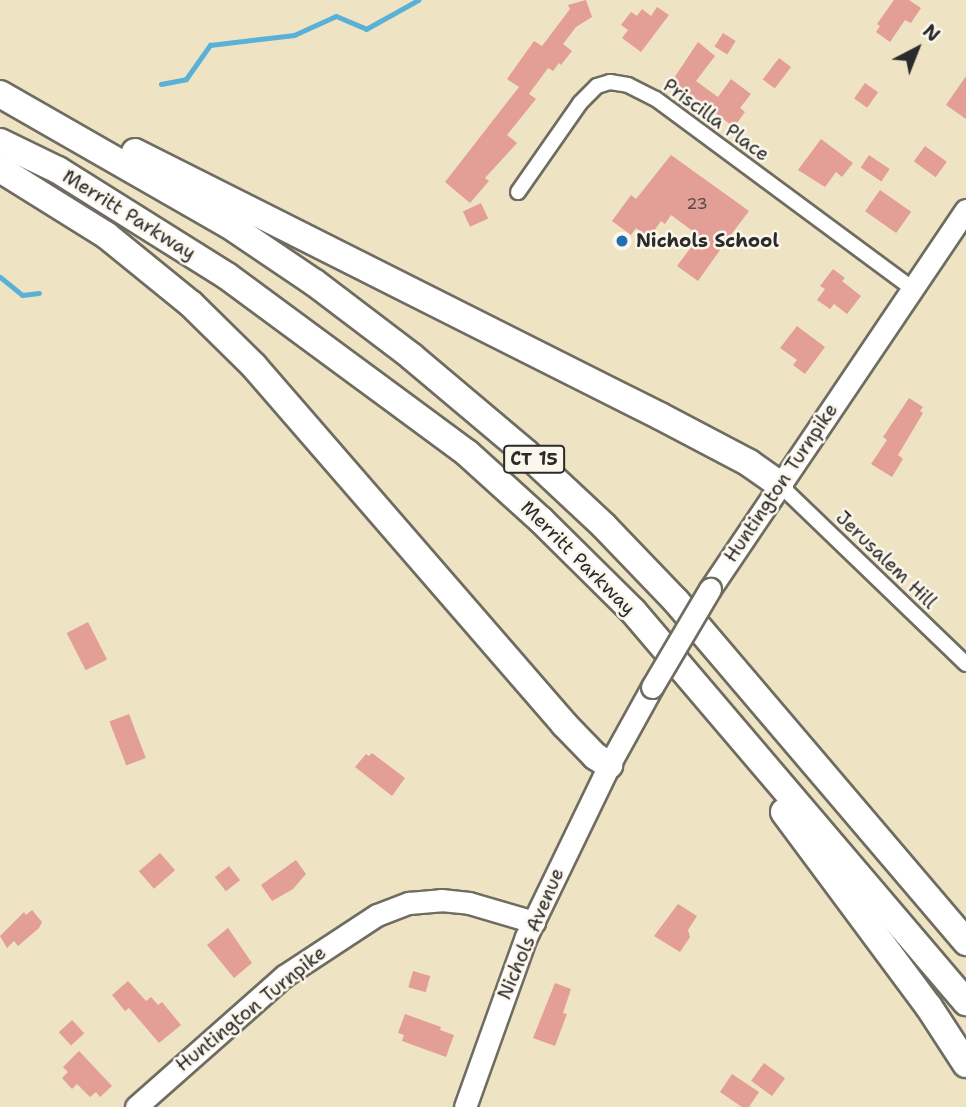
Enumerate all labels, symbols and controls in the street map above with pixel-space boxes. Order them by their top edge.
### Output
north arrow [882,14,952,84]
text: N [917,19,945,47]
street label: Priscilla Place [659,74,773,166]
street label: Merritt Parkway [58,165,200,265]
house number: 23 [686,194,708,214]
place label: Nichols School [636,230,779,252]
marker: Nichols School [614,233,630,249]
street label: Huntington Turnpike [719,399,843,567]
road number: CT 15 [503,444,566,474]
street label: Merritt Parkway [516,496,640,620]
street label: Jerusalem Hill [831,506,941,614]
street label: Nichols Avenue [493,865,569,1003]
street label: Huntington Turnpike [171,941,331,1077]

